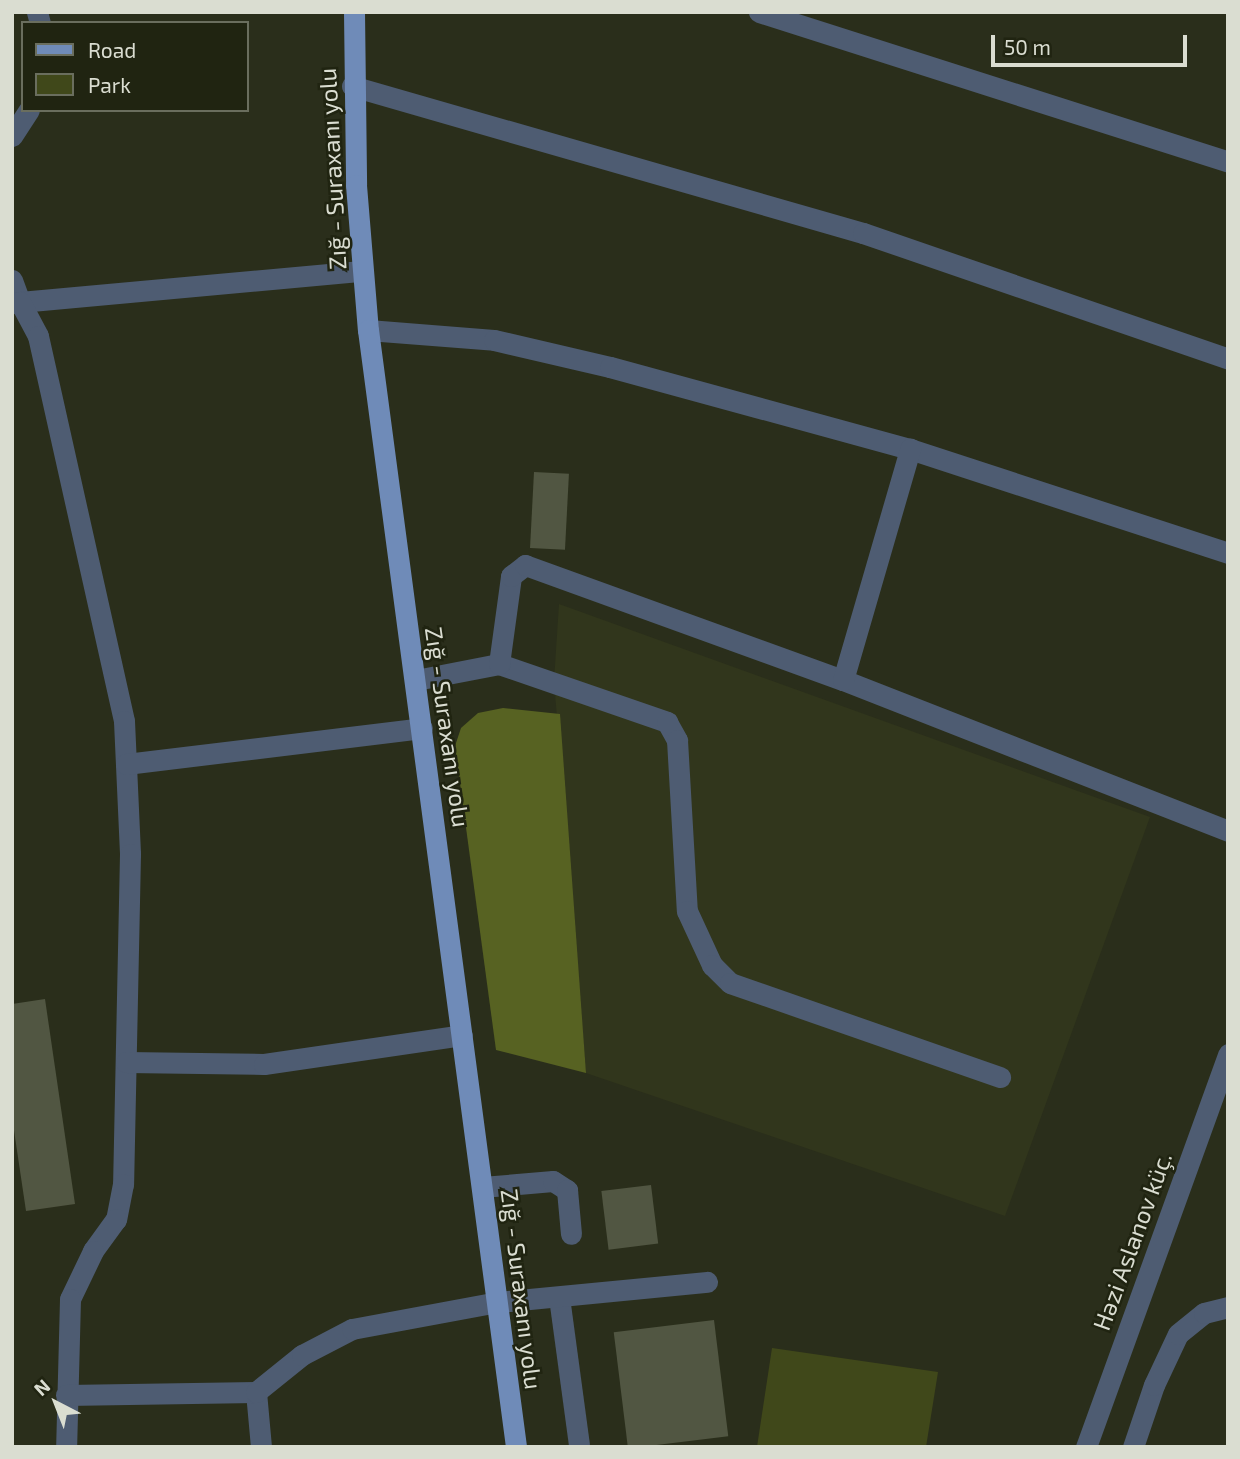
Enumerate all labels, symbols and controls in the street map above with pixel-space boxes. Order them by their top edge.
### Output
legend [21,21,248,112]
scale bar [995,21,1191,65]
text: 50 m [1004,34,1051,59]
text: Road [88,37,136,62]
street label: Zığ - Suraxanı yolu [312,67,352,271]
text: Park [88,72,131,97]
street label: Zığ - Suraxanı yolu [420,625,476,829]
street label: Həzi Aslanov küç. [1086,1147,1178,1335]
street label: Zığ - Suraxanı yolu [495,1187,549,1391]
north arrow [21,1368,91,1438]
text: N [29,1374,54,1400]

